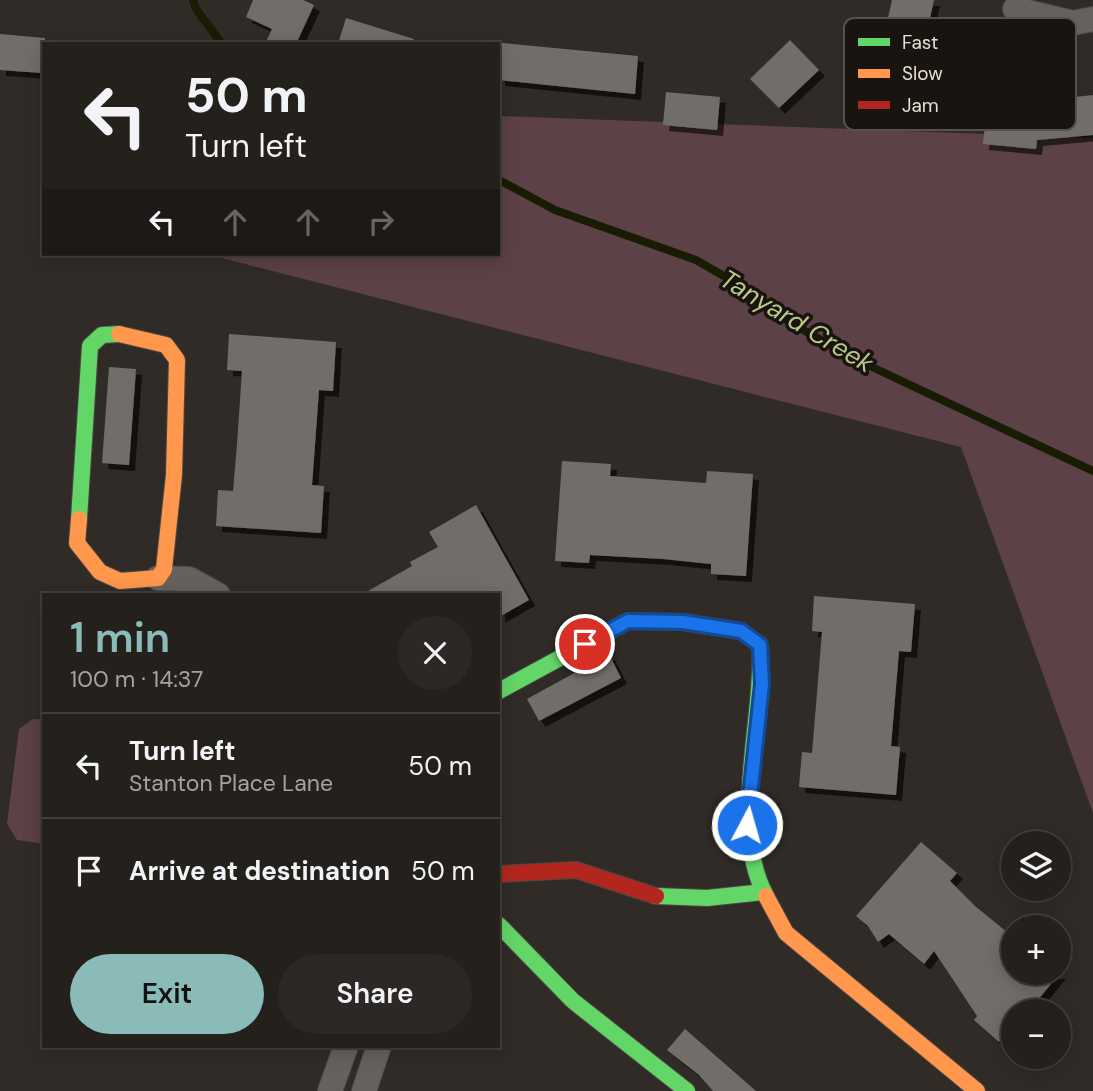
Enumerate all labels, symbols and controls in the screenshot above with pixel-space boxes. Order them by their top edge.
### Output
legend [844,18,1076,130]
text: Fast [902,30,938,55]
text: Slow [902,61,943,86]
text: 50 m [185,63,308,127]
icon: left [70,70,161,161]
text: Jam [902,93,939,118]
text: Turn left [185,125,307,167]
icon: left [143,203,181,241]
icon: ahead [216,203,254,241]
icon: ahead [289,203,327,241]
icon: right [362,203,400,241]
water label: Tanyard Creek [714,262,881,381]
text: 1 min [70,610,170,665]
pin [555,614,615,674]
button: close [398,616,472,690]
icon: arrive [566,625,604,663]
text: 100 m · 14:37 [70,664,203,694]
text: Turn left [129,734,236,768]
icon: left [70,747,108,785]
text: 50 m [408,749,472,783]
text: Stanton Place Lane [129,768,333,798]
position arrow [710,788,784,862]
map controls [1001,831,1071,1069]
button: layers [1001,831,1071,901]
icon: arrive [70,852,108,890]
text: Arrive at destination [129,854,390,888]
text: 50 m [411,854,475,888]
button: + [1001,915,1071,985]
button: Exit [70,954,264,1034]
button: Share [278,954,472,1034]
button: − [1001,999,1071,1069]

